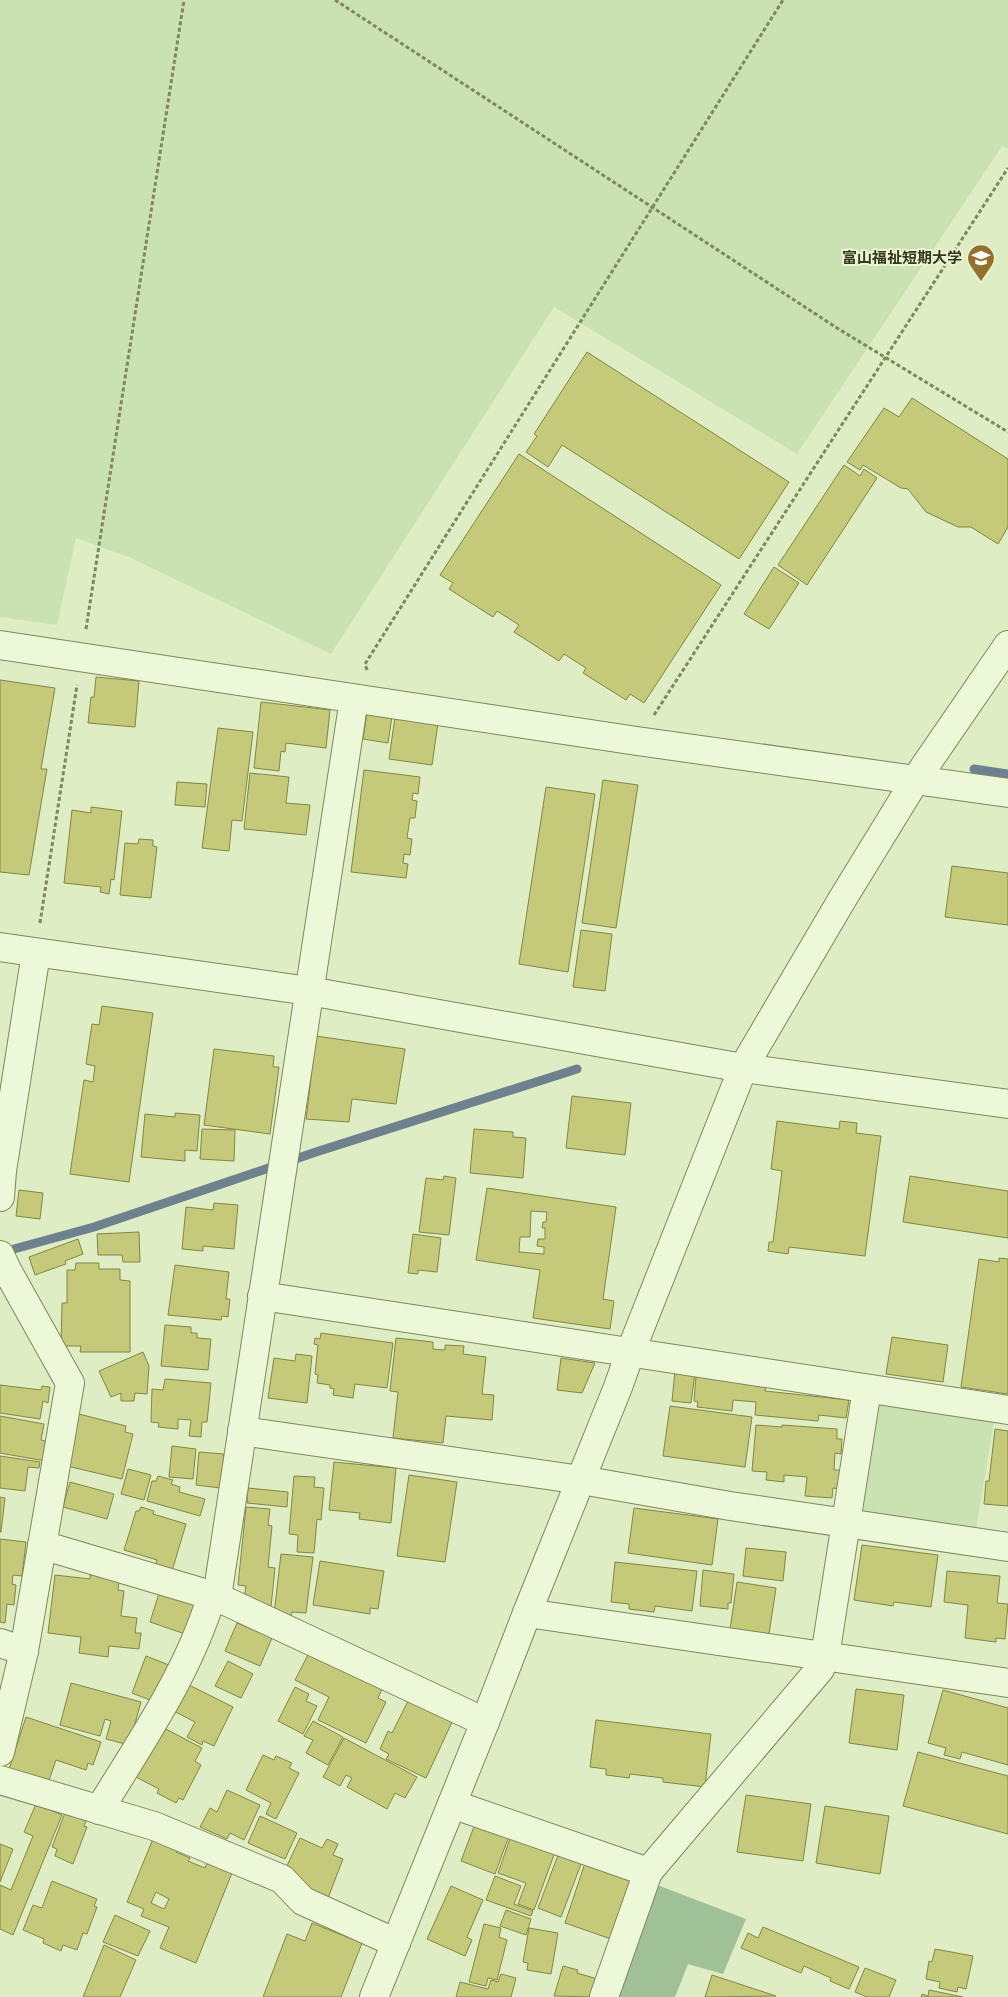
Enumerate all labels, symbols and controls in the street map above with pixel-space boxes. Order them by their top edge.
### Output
school or university icon: 富山福祉短期大学 [966,243,996,282]
place label: 富山福祉短期大学 [842,250,962,266]

